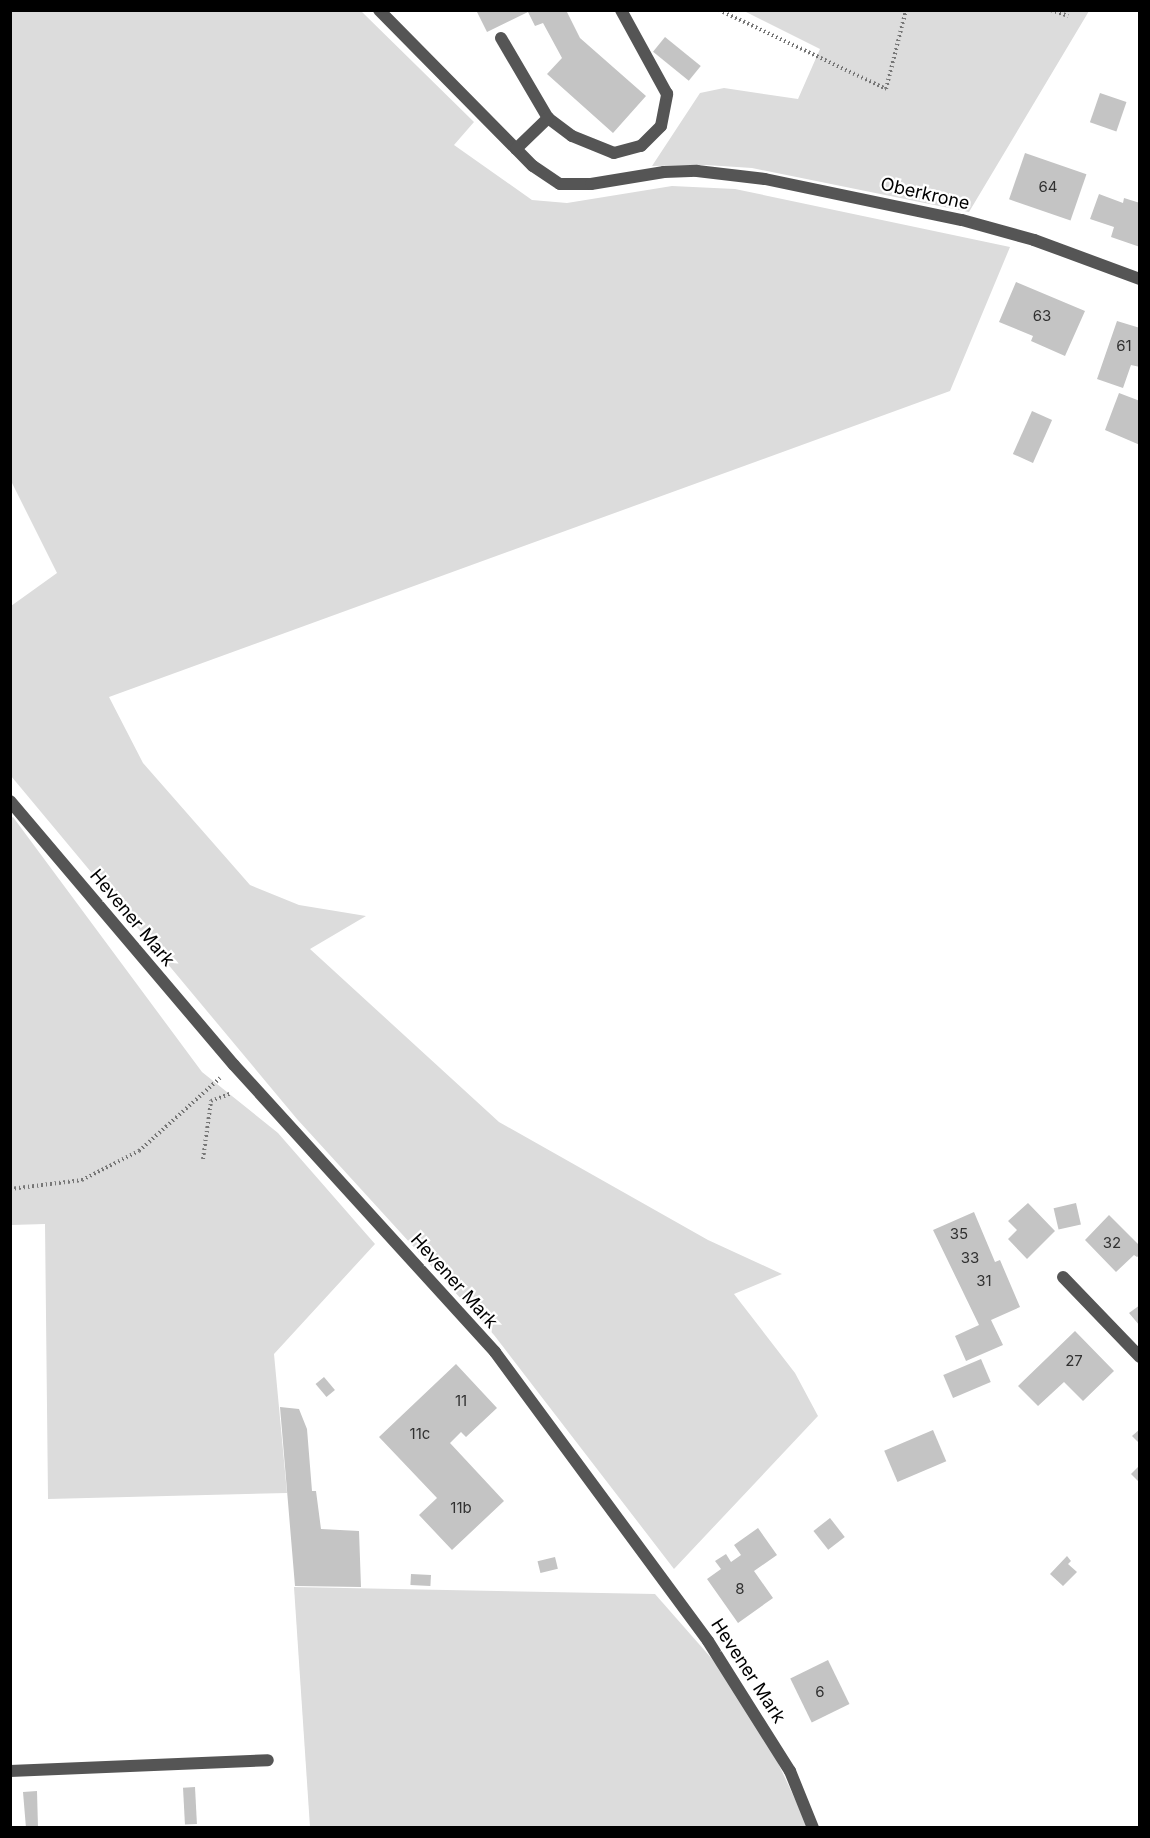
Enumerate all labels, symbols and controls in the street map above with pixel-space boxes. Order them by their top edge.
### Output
street label: Oberkrone [878,173,972,215]
house number: 64 [1039,178,1057,196]
house number: 63 [1033,307,1051,325]
house number: 61 [1116,337,1132,355]
street label: Hevener Mark [85,865,179,971]
house number: 35 [950,1225,968,1243]
street label: Hevener Mark [406,1229,502,1333]
house number: 32 [1103,1234,1121,1252]
house number: 33 [961,1249,979,1267]
house number: 31 [976,1272,992,1290]
house number: 27 [1065,1352,1083,1370]
house number: 11 [455,1392,467,1410]
house number: 11c [410,1425,430,1443]
house number: 11b [450,1499,472,1517]
house number: 8 [735,1580,745,1598]
street label: Hevener Mark [706,1615,790,1727]
house number: 6 [815,1683,825,1701]

